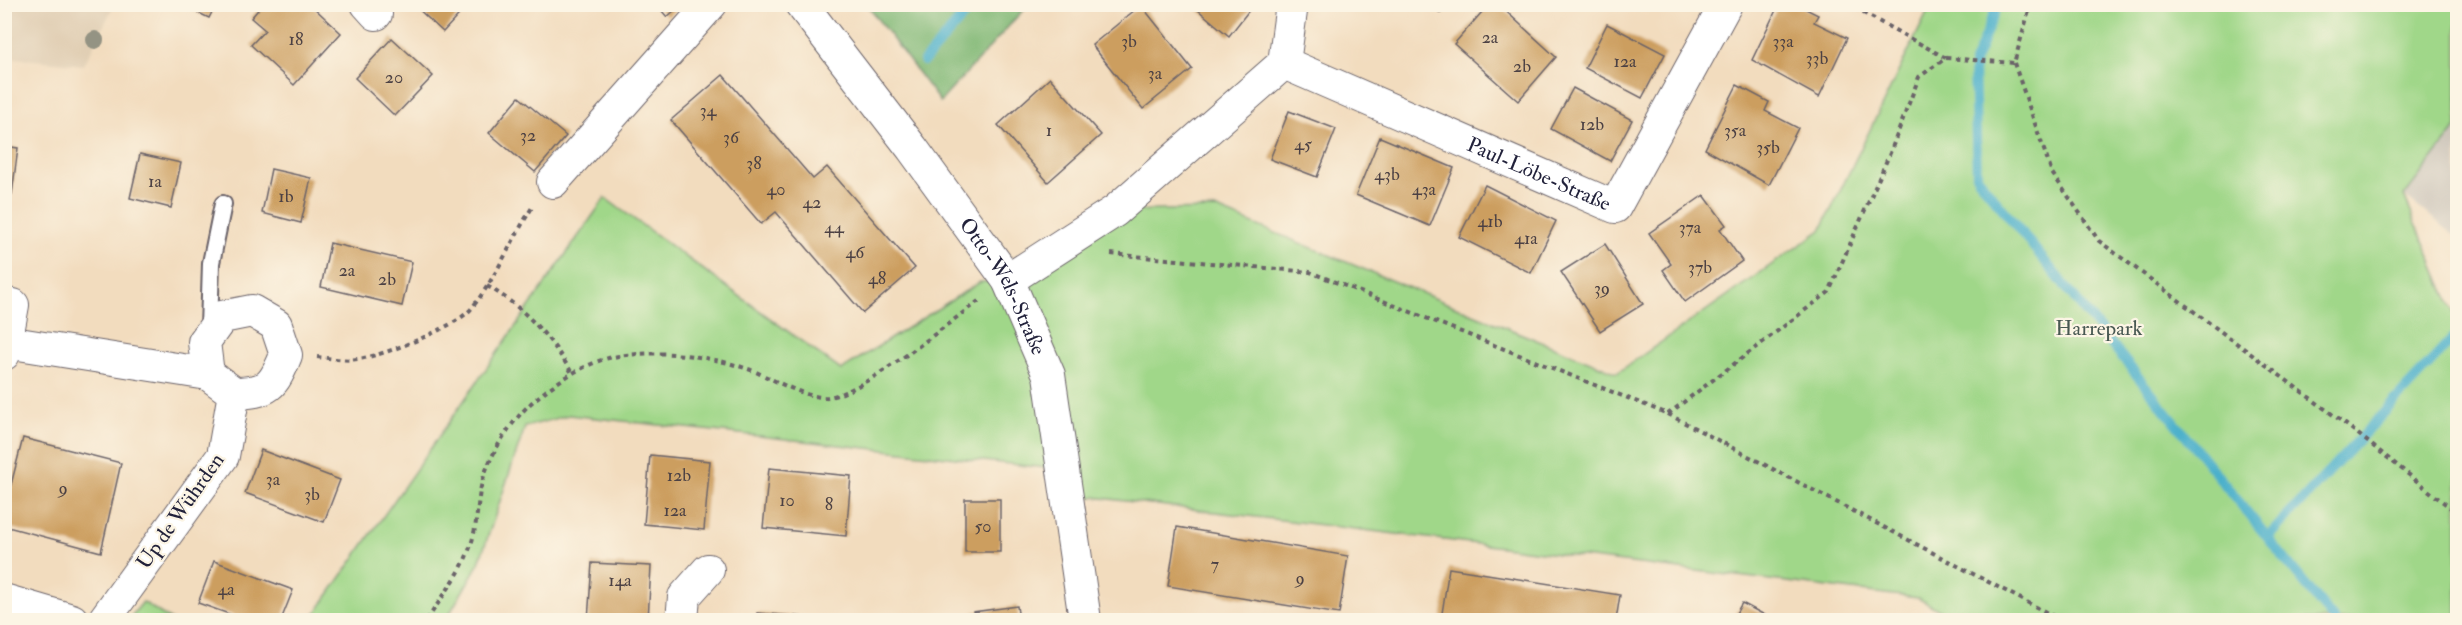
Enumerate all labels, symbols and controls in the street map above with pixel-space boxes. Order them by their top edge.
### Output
house number: 2a [1482,26,1499,49]
house number: 18 [289,28,303,51]
house number: 3b [1121,30,1137,53]
house number: 33a [1772,30,1794,53]
house number: 33b [1806,47,1828,70]
house number: 12a [1614,50,1637,73]
house number: 2b [1513,55,1531,78]
house number: 3a [1148,62,1163,85]
house number: 20 [385,66,403,89]
house number: 34 [700,99,718,122]
house number: 12b [1580,113,1604,136]
house number: 1 [1046,119,1052,142]
house number: 35a [1724,119,1747,142]
house number: 32 [520,124,536,147]
house number: 36 [723,126,740,149]
street label: Paul-Löbe-Straße [1463,131,1615,218]
house number: 45 [1294,133,1312,156]
house number: 35b [1756,136,1780,159]
house number: 38 [746,152,762,175]
house number: 43b [1374,163,1400,186]
house number: 1a [148,170,163,193]
house number: 40 [767,178,785,201]
house number: 43a [1412,178,1437,201]
house number: 1b [278,185,294,208]
house number: 42 [803,191,821,214]
house number: 41b [1478,210,1503,233]
street label: Otto-Wels-Straße [953,212,1052,359]
house number: 44 [824,216,845,239]
house number: 37a [1679,216,1702,239]
house number: 41a [1514,227,1538,250]
house number: 46 [846,241,865,264]
house number: 37b [1688,256,1712,279]
house number: 2a [339,259,356,282]
house number: 48 [868,267,886,290]
house number: 2b [378,268,396,291]
house number: 39 [1594,277,1610,300]
park label: Harrepark [2055,315,2143,342]
street label: Up de Wührden [130,448,230,575]
house number: 12b [667,464,691,487]
house number: 3a [266,468,281,491]
house number: 9 [56,477,68,500]
house number: 3b [304,483,320,506]
house number: 10 [779,489,795,512]
house number: 8 [825,493,833,516]
house number: 12a [664,499,687,522]
house number: 50 [975,515,991,538]
house number: 7 [1211,553,1219,576]
house number: 9 [1293,567,1305,590]
house number: 14a [608,569,632,592]
house number: 4a [217,578,235,601]

